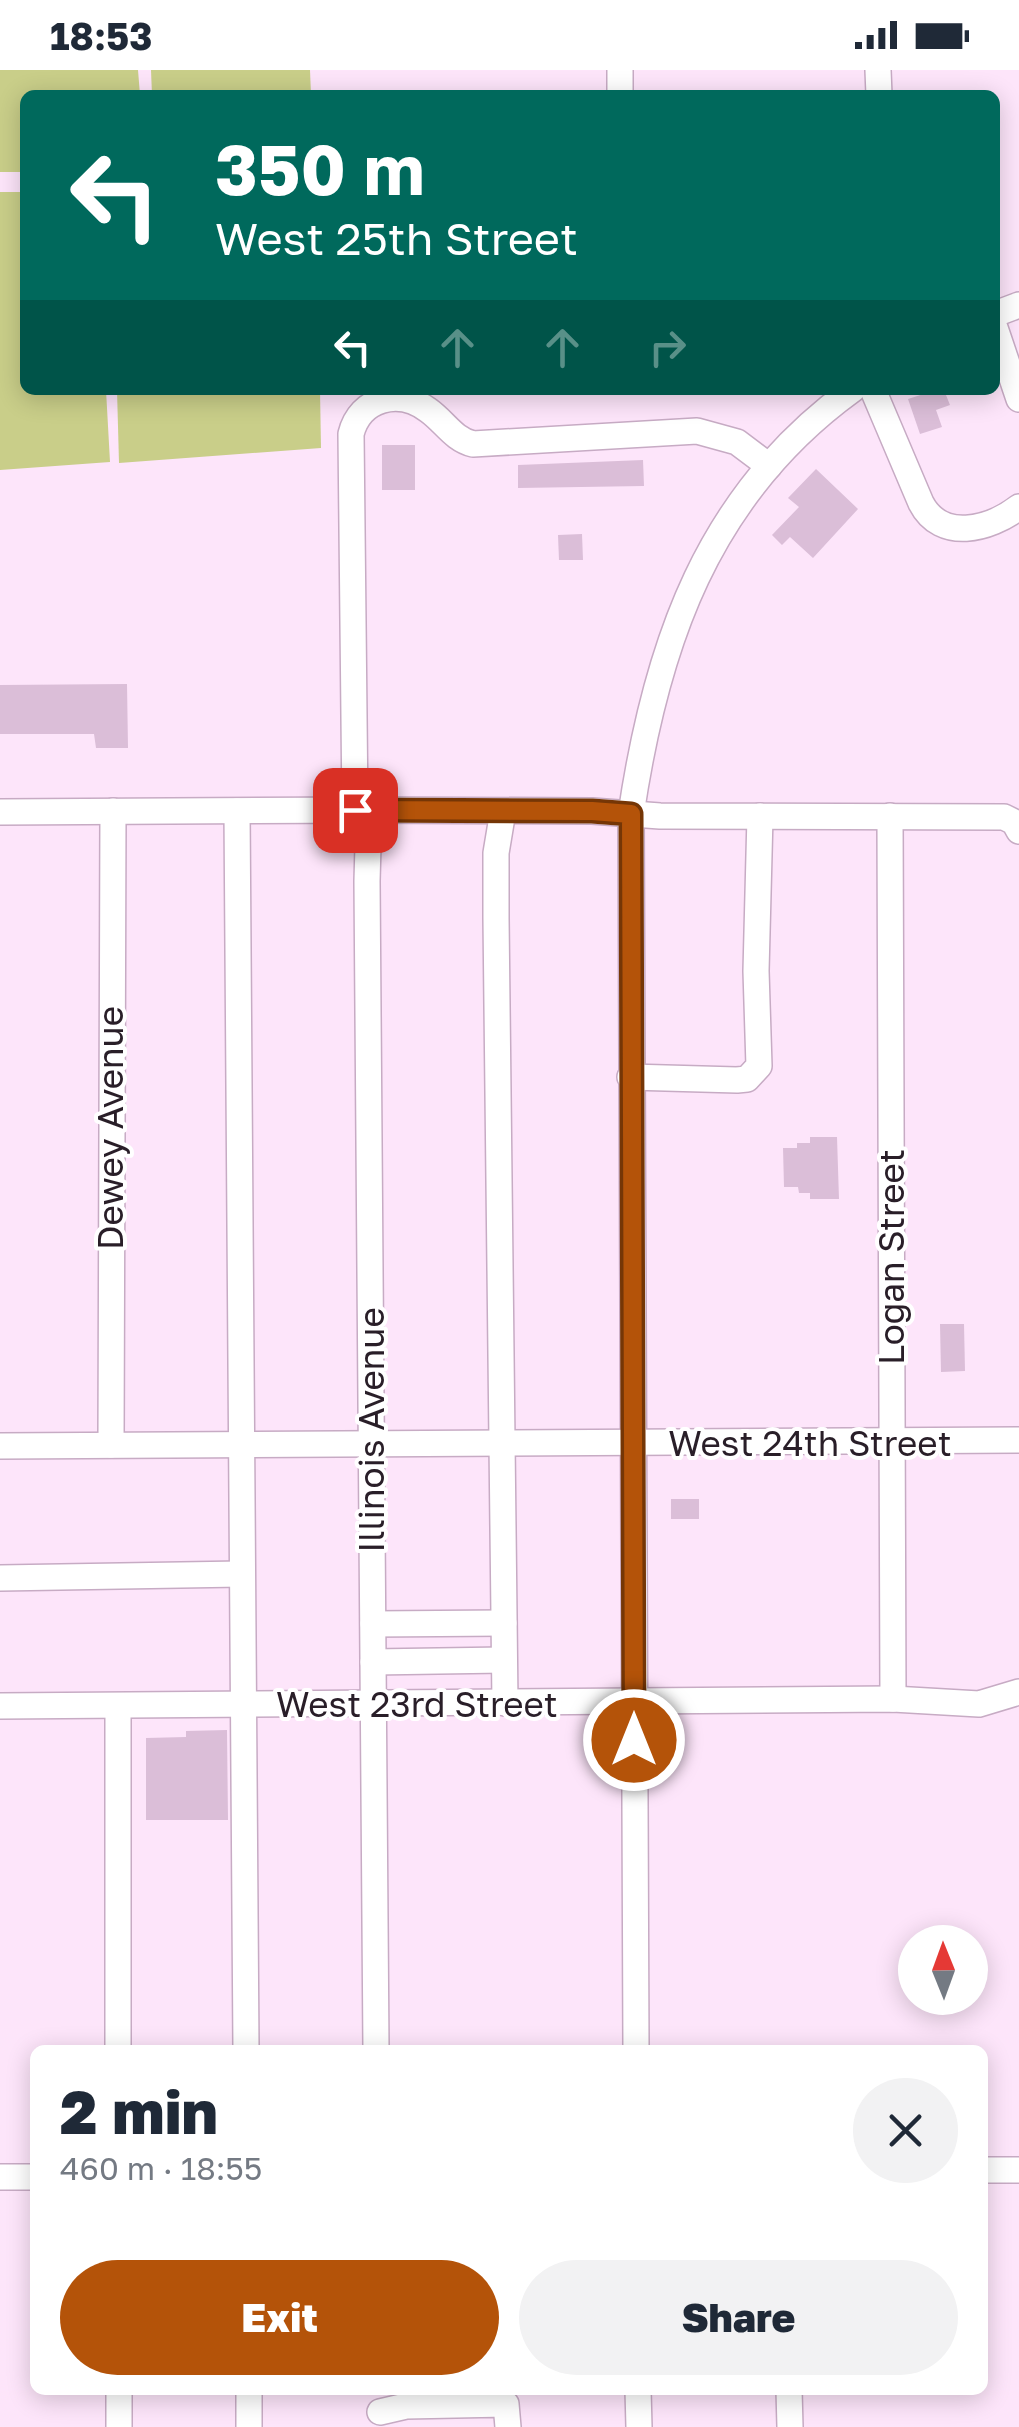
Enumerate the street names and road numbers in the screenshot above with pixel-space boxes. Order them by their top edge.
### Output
street label: Dewey Avenue [89,1006,131,1250]
street label: Logan Street [870,1149,912,1365]
street label: Illinois Avenue [350,1307,392,1553]
street label: West 24th Street [668,1422,952,1464]
street label: West 23rd Street [276,1683,558,1725]

